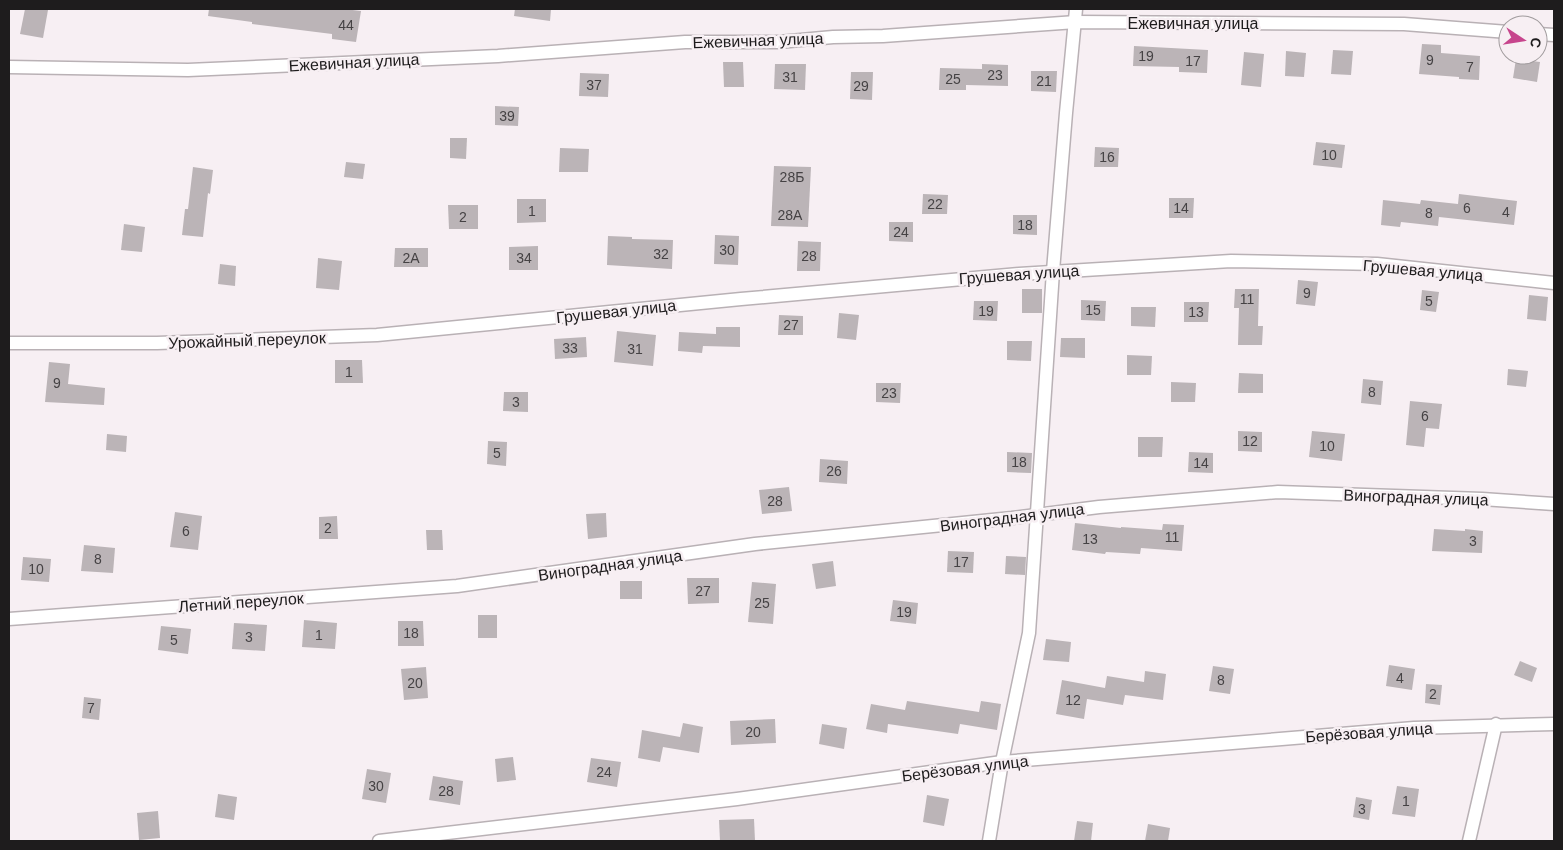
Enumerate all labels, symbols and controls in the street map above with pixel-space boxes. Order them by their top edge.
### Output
street label: Ежевичная улица [1128,15,1259,32]
north arrow [1498,15,1548,65]
house number: 44 [338,17,354,33]
street label: Ежевичная улица [692,30,824,51]
text: С [1527,36,1545,49]
house number: 19 [1138,48,1154,64]
street label: Ежевичная улица [288,51,420,74]
house number: 9 [1426,52,1434,68]
house number: 17 [1185,53,1201,69]
house number: 7 [1466,59,1474,75]
house number: 23 [987,67,1003,83]
house number: 31 [782,69,798,85]
house number: 25 [945,71,961,87]
house number: 21 [1036,73,1052,89]
house number: 37 [586,77,602,93]
house number: 29 [853,78,869,94]
house number: 39 [499,108,515,124]
house number: 10 [1321,147,1337,163]
house number: 16 [1099,149,1115,165]
house number: 28Б [780,169,804,185]
house number: 22 [927,196,943,212]
house number: 14 [1173,200,1189,216]
house number: 6 [1463,200,1471,216]
house number: 1 [528,203,536,219]
house number: 4 [1502,204,1510,220]
house number: 8 [1425,205,1433,221]
house number: 28А [778,207,803,223]
house number: 2 [459,209,467,225]
house number: 18 [1017,217,1033,233]
house number: 24 [893,224,909,240]
house number: 30 [719,242,735,258]
house number: 32 [653,246,669,262]
house number: 28 [801,248,817,264]
house number: 2А [402,250,420,266]
house number: 34 [516,250,532,266]
street label: Грушевая улица [1362,257,1484,284]
street label: Грушевая улица [958,262,1080,287]
house number: 9 [1303,285,1311,301]
house number: 11 [1240,291,1254,307]
house number: 5 [1425,293,1433,309]
street label: Грушевая улица [555,297,677,326]
house number: 15 [1085,302,1101,318]
house number: 19 [978,303,994,319]
house number: 13 [1188,304,1204,320]
house number: 27 [783,317,799,333]
street label: Урожайный переулок [168,329,327,352]
house number: 33 [562,340,578,356]
house number: 31 [627,341,643,357]
house number: 1 [345,364,353,380]
house number: 9 [53,375,61,391]
house number: 8 [1368,384,1376,400]
house number: 23 [881,385,897,401]
house number: 3 [512,394,520,410]
house number: 6 [1421,408,1429,424]
house number: 12 [1242,433,1258,449]
house number: 10 [1319,438,1335,454]
house number: 5 [493,445,501,461]
house number: 18 [1011,454,1027,470]
house number: 14 [1193,455,1209,471]
house number: 26 [826,463,842,479]
street label: Виноградная улица [1343,486,1489,509]
house number: 28 [767,493,783,509]
street label: Виноградная улица [939,500,1085,535]
house number: 2 [324,520,332,536]
house number: 6 [182,523,190,539]
house number: 11 [1165,529,1179,545]
house number: 13 [1082,531,1098,547]
house number: 3 [1469,533,1477,549]
street label: Виноградная улица [537,547,683,584]
house number: 8 [94,551,102,567]
house number: 17 [953,554,969,570]
house number: 10 [28,561,44,577]
house number: 27 [695,583,711,599]
street label: Летний переулок [178,590,305,615]
house number: 25 [754,595,770,611]
house number: 19 [896,604,912,620]
house number: 18 [403,625,419,641]
house number: 1 [315,627,323,643]
house number: 3 [245,629,253,645]
house number: 5 [170,632,178,648]
house number: 4 [1396,670,1404,686]
house number: 8 [1217,672,1225,688]
house number: 20 [407,675,423,691]
house number: 2 [1429,686,1437,702]
house number: 12 [1065,692,1081,708]
house number: 7 [87,700,95,716]
street label: Берёзовая улица [1305,720,1433,745]
house number: 20 [745,724,761,740]
street label: Берёзовая улица [901,752,1030,785]
house number: 24 [596,764,612,780]
house number: 30 [368,778,384,794]
house number: 28 [438,783,454,799]
house number: 1 [1402,793,1410,809]
house number: 3 [1358,801,1366,817]

